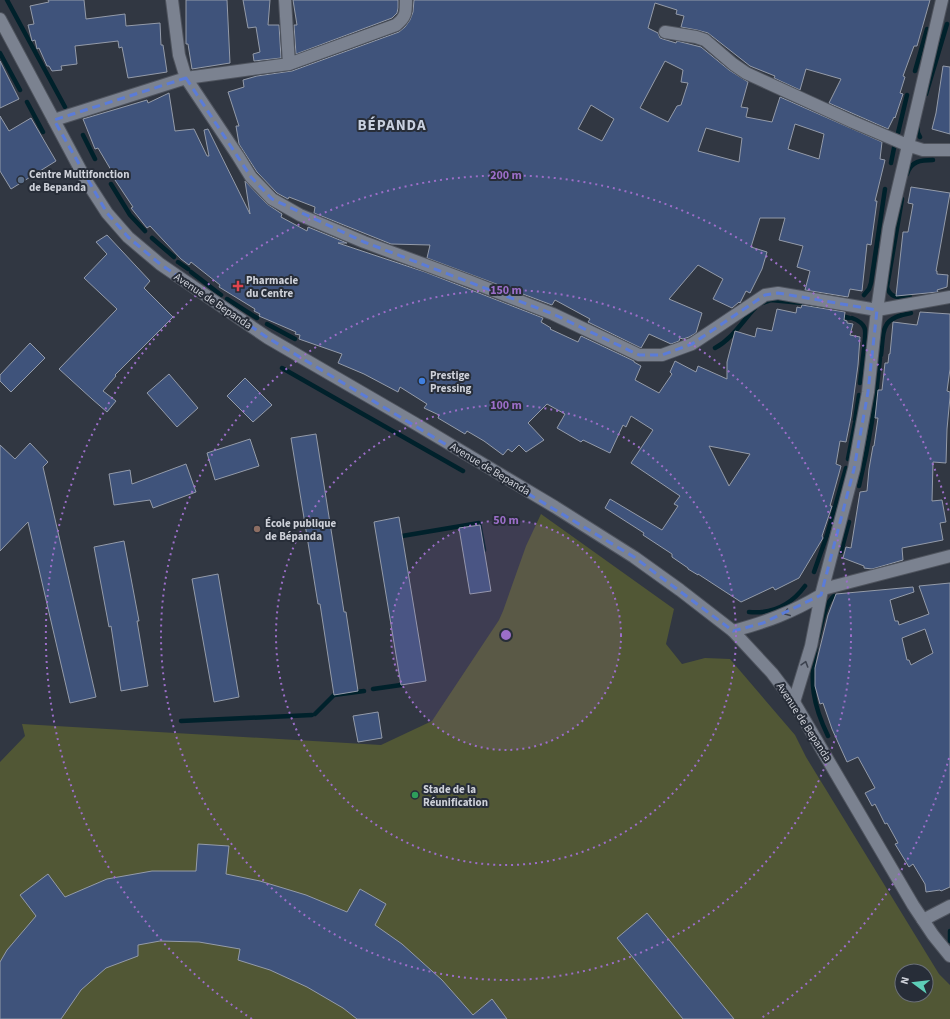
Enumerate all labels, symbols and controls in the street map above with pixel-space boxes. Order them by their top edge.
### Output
district label: BÉPANDA [357,115,427,136]
place label: Centre Multifonction de Bepanda [29,167,130,195]
text: 200 m [490,167,522,184]
marker: Centre Multifonction de Bepanda [16,175,26,185]
street label: Avenue de Bepanda [171,269,255,333]
place label: Pharmacie du Centre [246,273,298,301]
marker: Pharmacie du Centre [233,281,243,291]
text: 150 m [490,282,522,299]
place label: Prestige Pressing [430,368,472,396]
marker: Prestige Pressing [417,376,427,386]
text: 100 m [490,397,522,414]
street label: Avenue de Bepanda [447,439,533,499]
text: 50 m [493,512,519,529]
place label: École publique de Bépanda [265,516,336,544]
marker: École publique de Bépanda [252,524,262,534]
one-way arrow [783,609,790,617]
centre of rings [499,628,513,642]
one-way arrow [800,661,809,668]
street label: Avenue de Bepanda [773,680,835,764]
place label: Stade de la Réunification [423,782,488,810]
marker: Stade de la Réunification [410,790,420,800]
north arrow [894,963,934,1003]
text: N [897,975,913,986]

